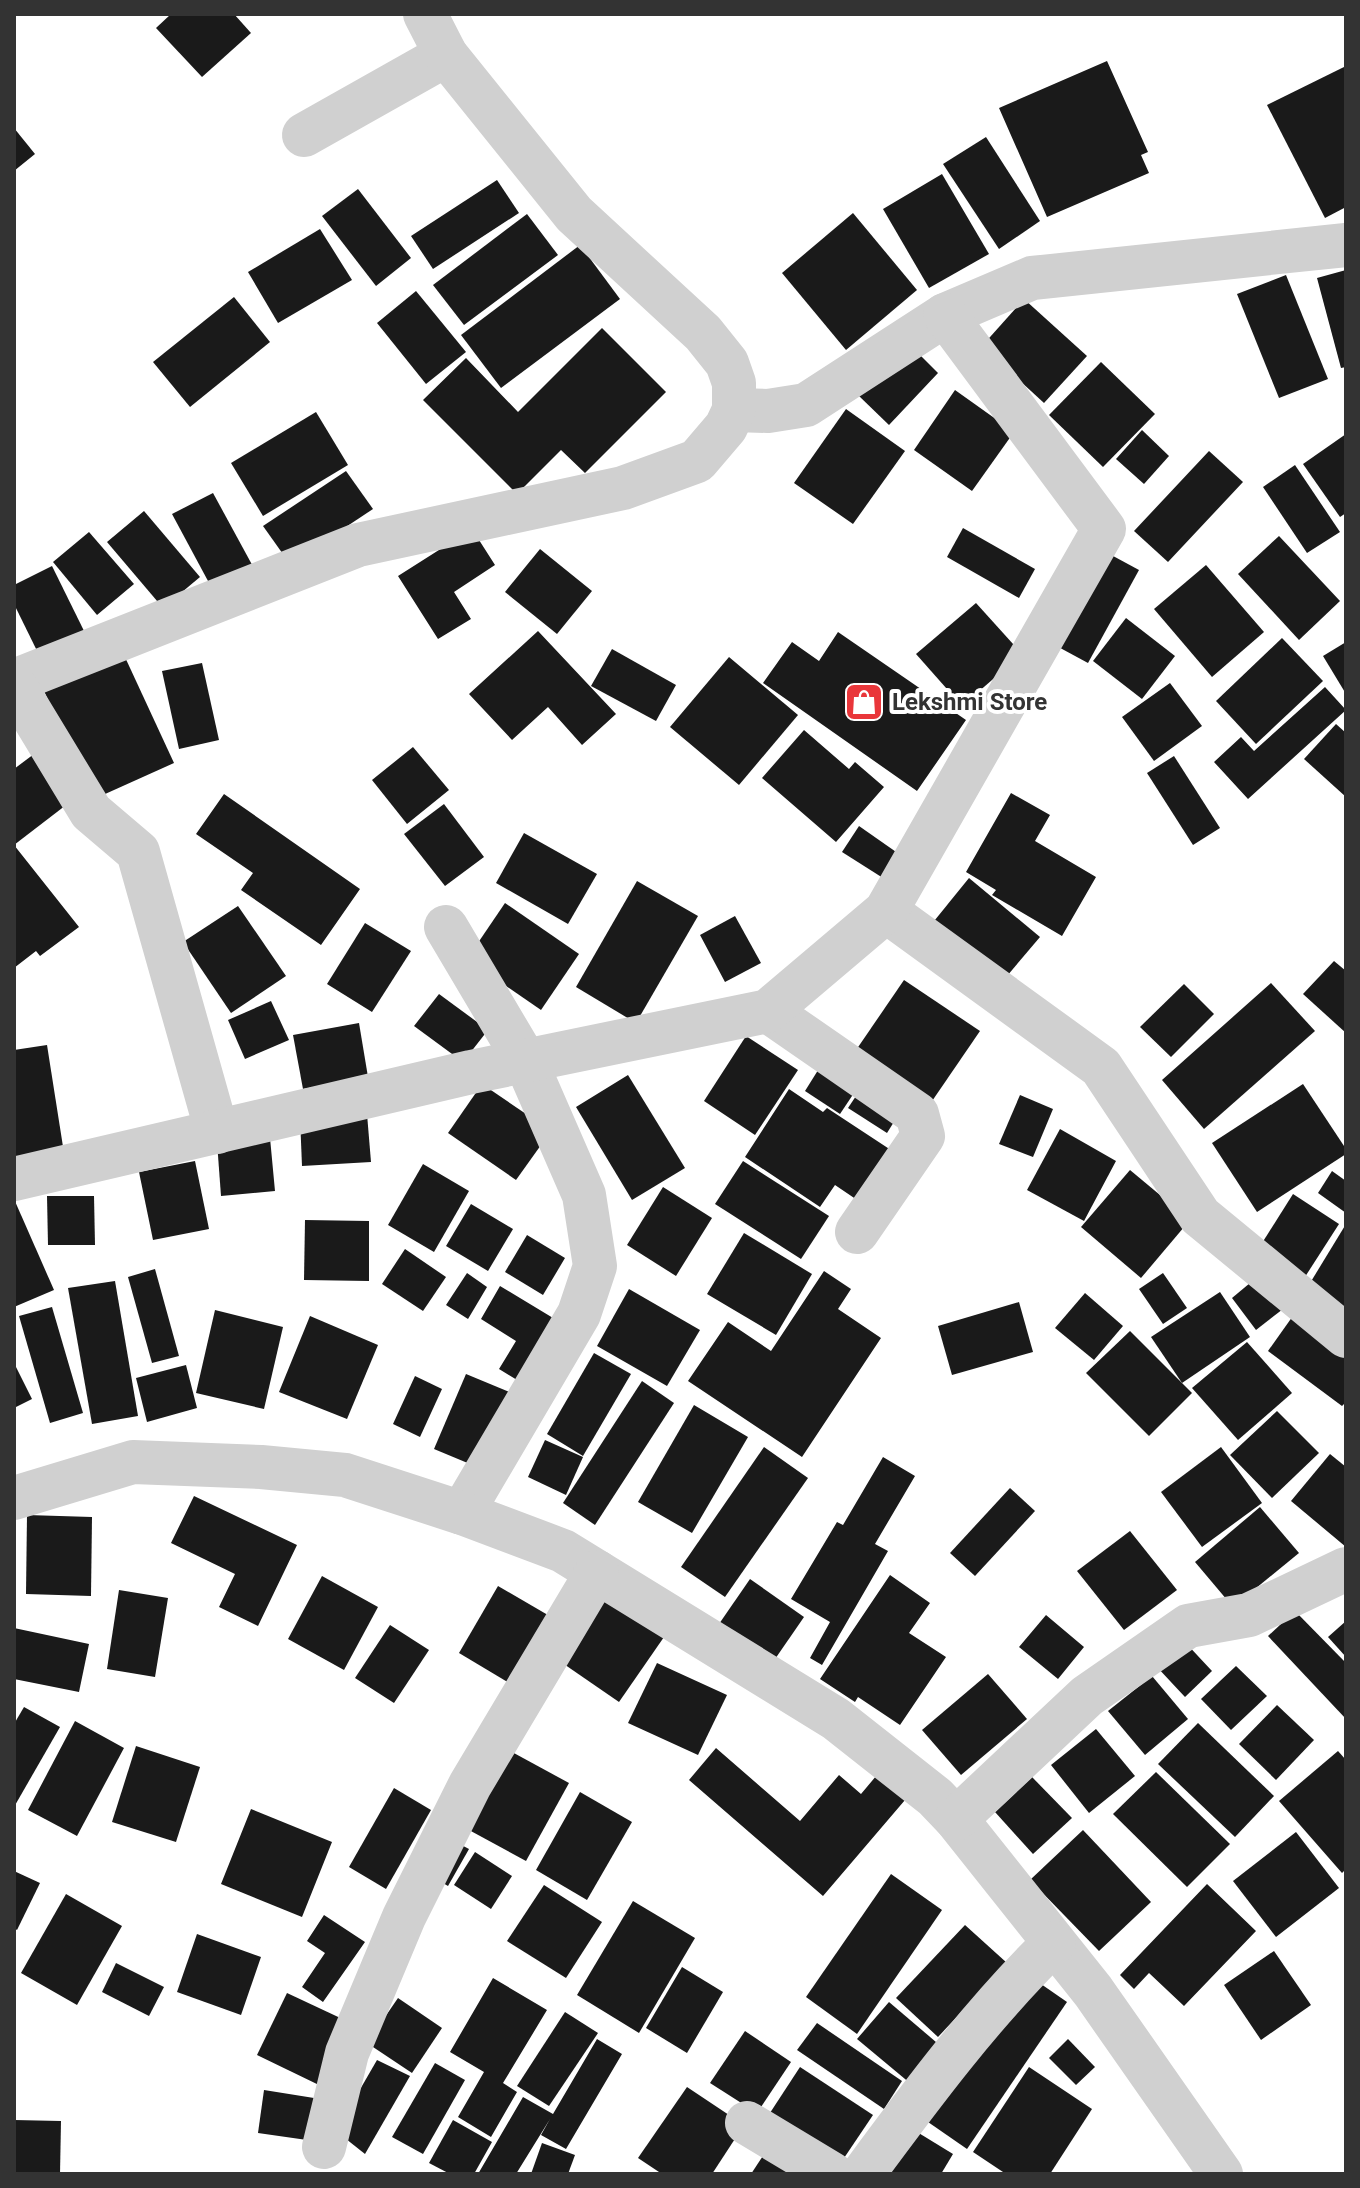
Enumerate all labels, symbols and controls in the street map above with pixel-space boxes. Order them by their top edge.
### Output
shop icon: Lekshmi Store [843,681,885,723]
place label: Lekshmi Store [892,688,1047,716]

